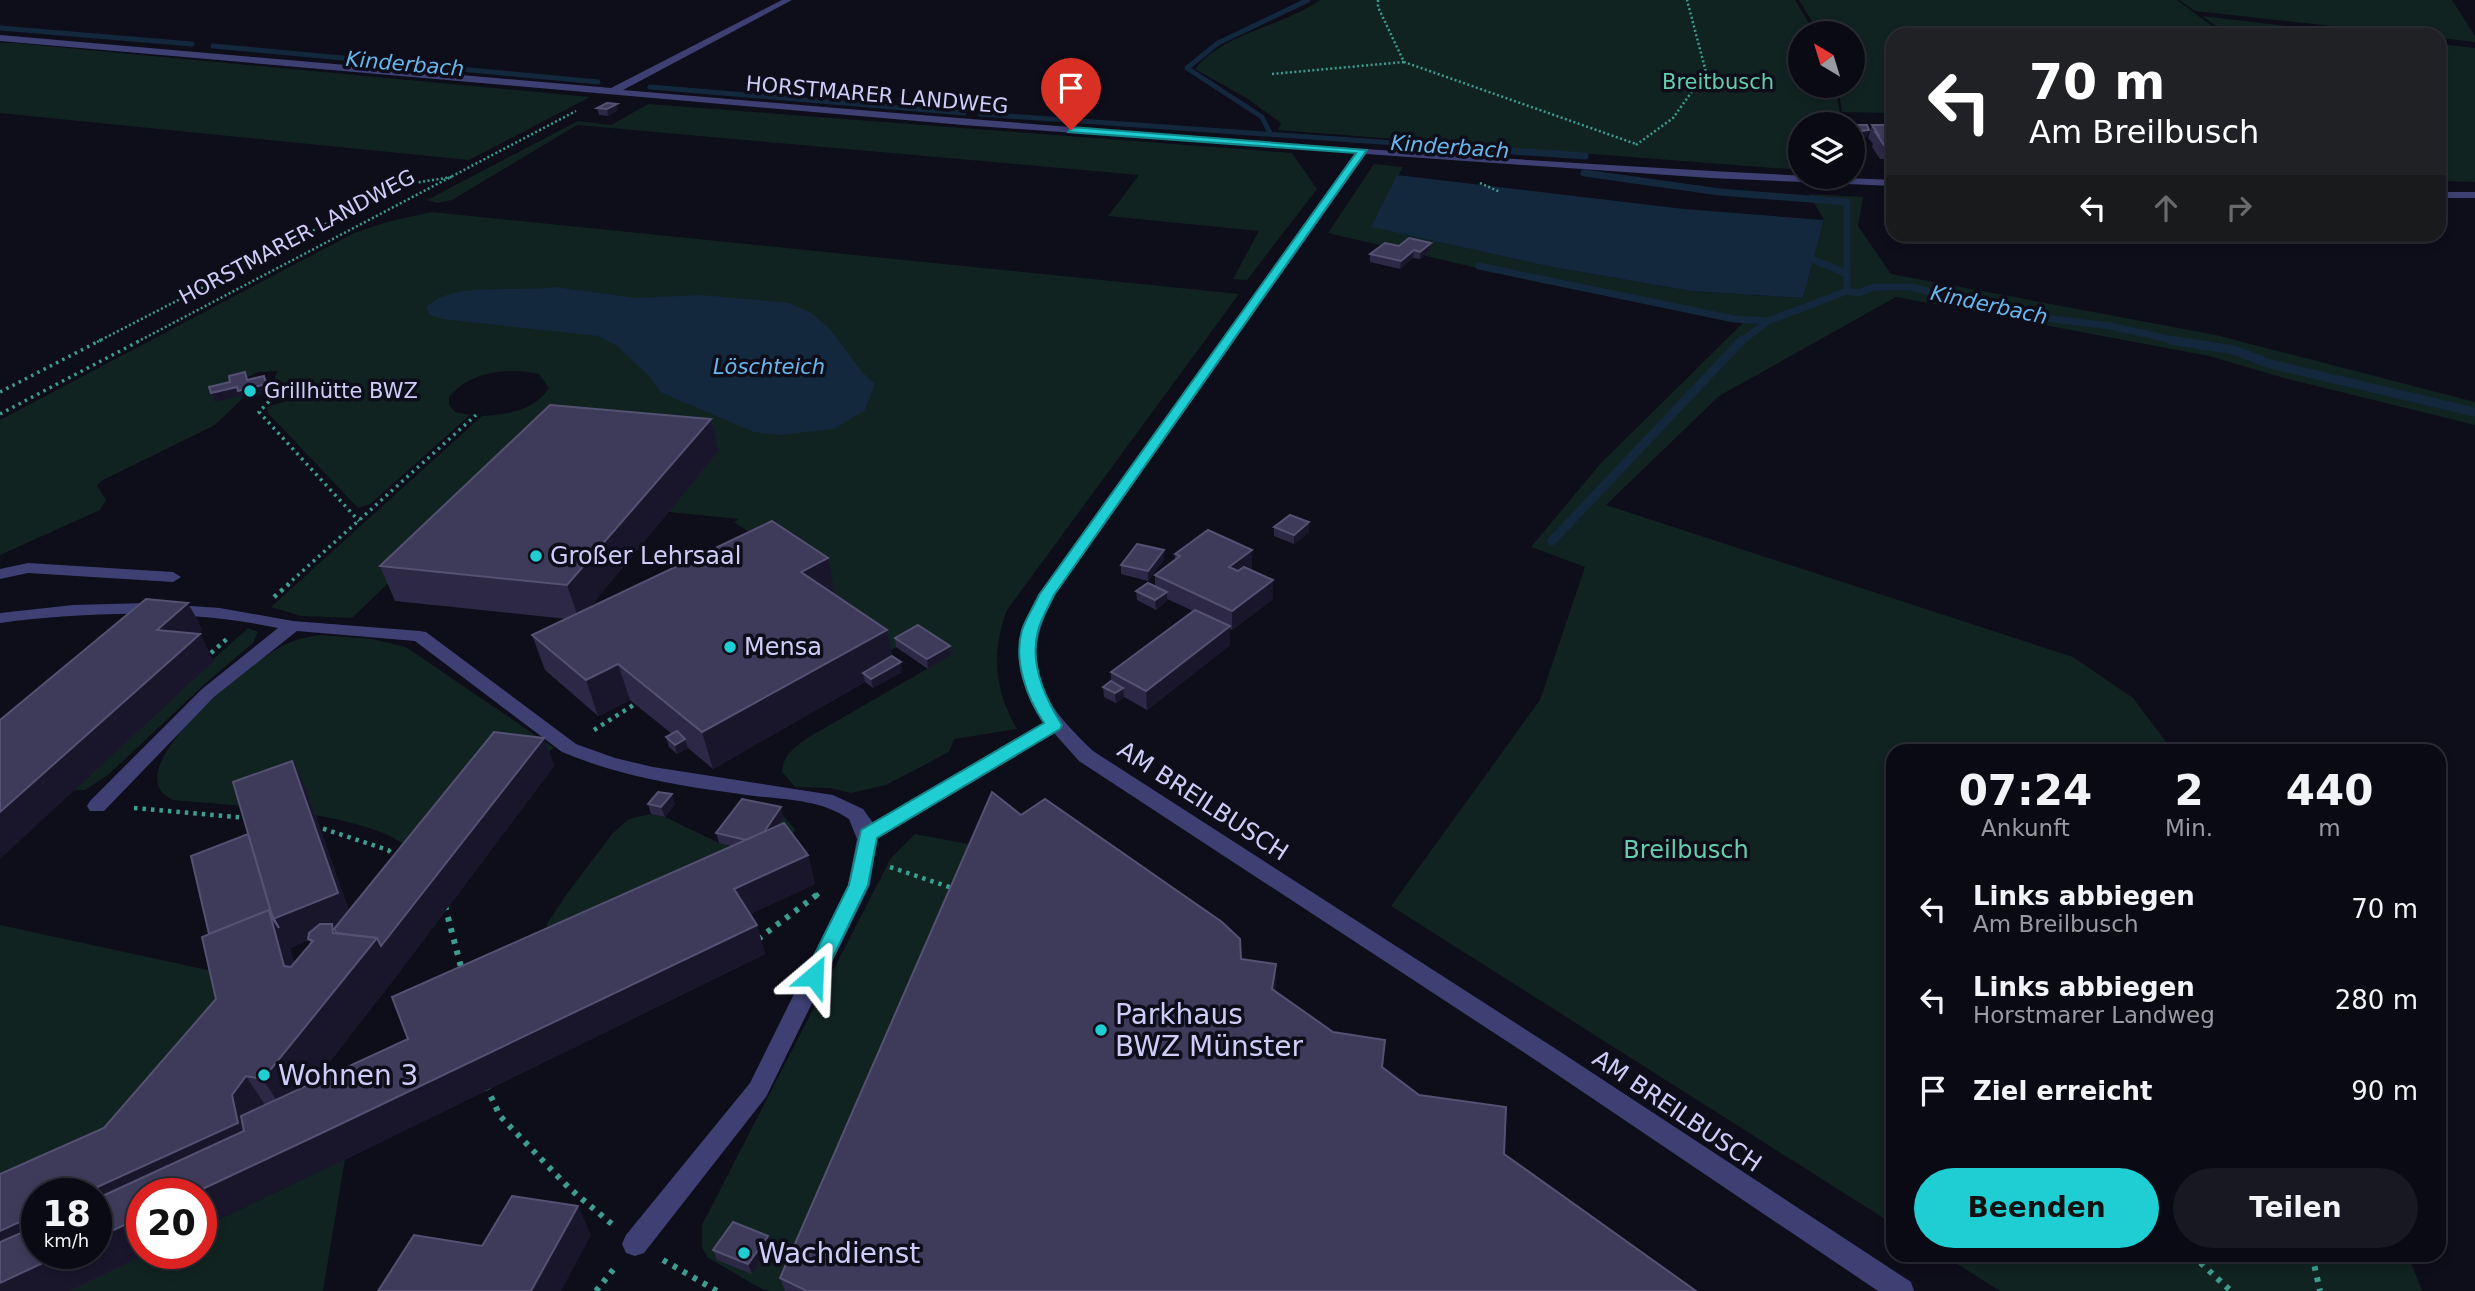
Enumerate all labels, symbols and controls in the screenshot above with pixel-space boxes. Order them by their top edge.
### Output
north arrow [1788,21,1866,98]
map controls [1788,21,1865,189]
water label: Kinderbach [345,47,465,81]
text: 70 m [2029,54,2165,111]
icon: left [1914,56,2005,147]
pin [1041,58,1101,130]
icon: arrive [1052,69,1090,107]
park label: Breitbusch [1662,70,1774,94]
street label: HORSTMARER LANDWEG [745,72,1009,118]
button: layers [1788,112,1865,189]
text: Am Breilbusch [2029,113,2259,151]
water label: Kinderbach [1390,131,1510,163]
street label: HORSTMARER LANDWEG [175,165,419,309]
icon: left [2074,189,2112,227]
icon: ahead [2147,189,2185,227]
icon: right [2220,189,2258,227]
water label: Kinderbach [1928,281,2050,329]
water label: Löschteich [713,355,825,379]
place label: Grillhütte BWZ [264,379,418,403]
marker: Grillhütte BWZ [242,383,258,399]
place label: Großer Lehrsaal [550,542,741,570]
marker: Großer Lehrsaal [528,548,544,564]
place label: Mensa [744,633,822,661]
marker: Mensa [722,639,738,655]
street label: AM BREILBUSCH [1113,735,1293,867]
text: 07:24 [1959,766,2092,815]
text: 2 [2174,766,2204,815]
text: 440 [2286,766,2373,815]
text: Ankunft [1981,815,2070,841]
text: Min. [2165,815,2213,841]
text: m [2318,815,2341,841]
park label: Breilbusch [1623,836,1749,864]
text: Links abbiegen [1973,881,2195,911]
icon: left [1914,890,1952,928]
text: 70 m [2351,894,2418,924]
text: Am Breilbusch [1973,911,2139,937]
position arrow [777,939,851,1013]
text: Links abbiegen [1973,972,2195,1002]
icon: left [1914,981,1952,1019]
text: 280 m [2335,985,2418,1015]
place label: Parkhaus BWZ Münster [1115,998,1303,1063]
text: Horstmarer Landweg [1973,1002,2215,1028]
marker: Parkhaus BWZ Münster [1093,1022,1109,1038]
street label: AM BREILBUSCH [1587,1044,1767,1178]
place label: Wohnen 3 [278,1059,418,1092]
marker: Wohnen 3 [256,1067,272,1083]
icon: arrive [1914,1072,1952,1110]
text: Ziel erreicht [1973,1076,2153,1106]
text: 90 m [2351,1076,2418,1106]
button: Beenden [1914,1168,2159,1248]
button: Teilen [2173,1168,2418,1248]
speed limit sign: 20 [126,1178,217,1269]
text: 18 [42,1194,91,1234]
text: km/h [44,1230,89,1251]
place label: Wachdienst [758,1237,920,1270]
marker: Wachdienst [736,1245,752,1261]

